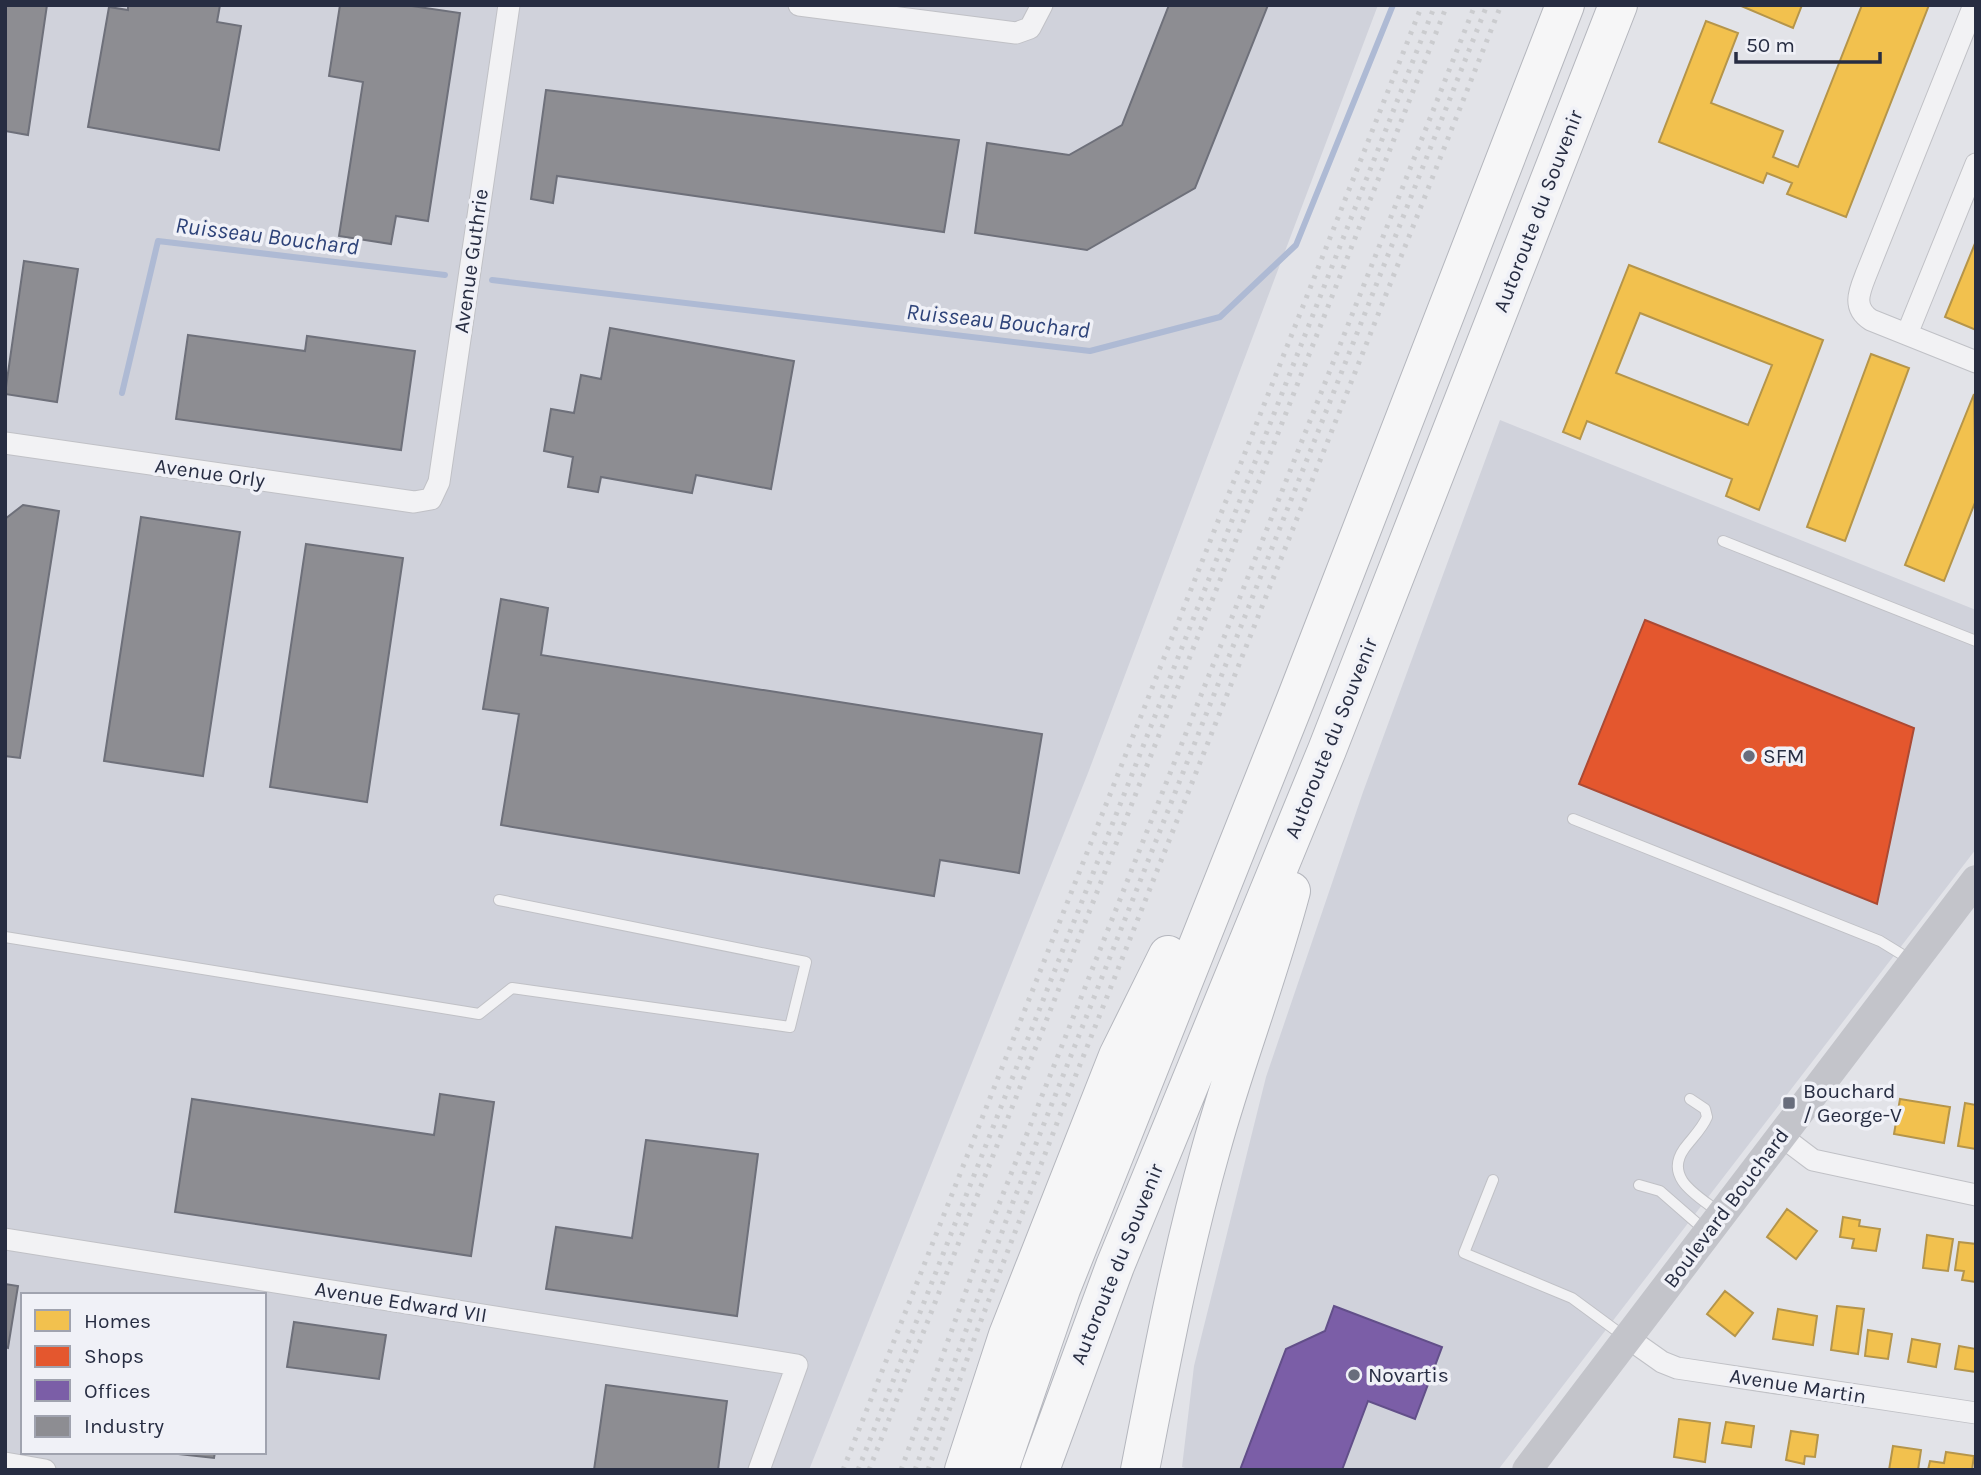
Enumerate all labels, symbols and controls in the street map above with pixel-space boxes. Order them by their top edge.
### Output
scale bar [1736,21,1880,65]
text: 50 m [1746,33,1795,57]
street label: Autoroute du Souvenir [1488,106,1588,315]
street label: Avenue Guthrie [449,187,493,335]
water label: Ruisseau Bouchard [174,211,360,261]
water label: Ruisseau Bouchard [905,298,1091,344]
street label: Avenue Orly [153,453,267,493]
street label: Autoroute du Souvenir [1280,634,1382,842]
place label: SFM [1763,744,1805,768]
marker: SFM [1741,748,1757,764]
place label: Bouchard / George-V [1803,1079,1902,1127]
marker: Bouchard / George-V [1781,1095,1797,1111]
street label: Boulevard Bouchard [1658,1124,1794,1292]
street label: Autoroute du Souvenir [1066,1160,1168,1368]
street label: Avenue Edward VII [313,1277,489,1327]
legend [21,1293,266,1454]
text: Homes [84,1309,151,1333]
text: Shops [84,1344,144,1368]
place label: Novartis [1368,1363,1449,1387]
street label: Avenue Martin [1728,1363,1868,1409]
marker: Novartis [1346,1367,1362,1383]
text: Offices [84,1379,151,1403]
text: Industry [84,1414,164,1438]

